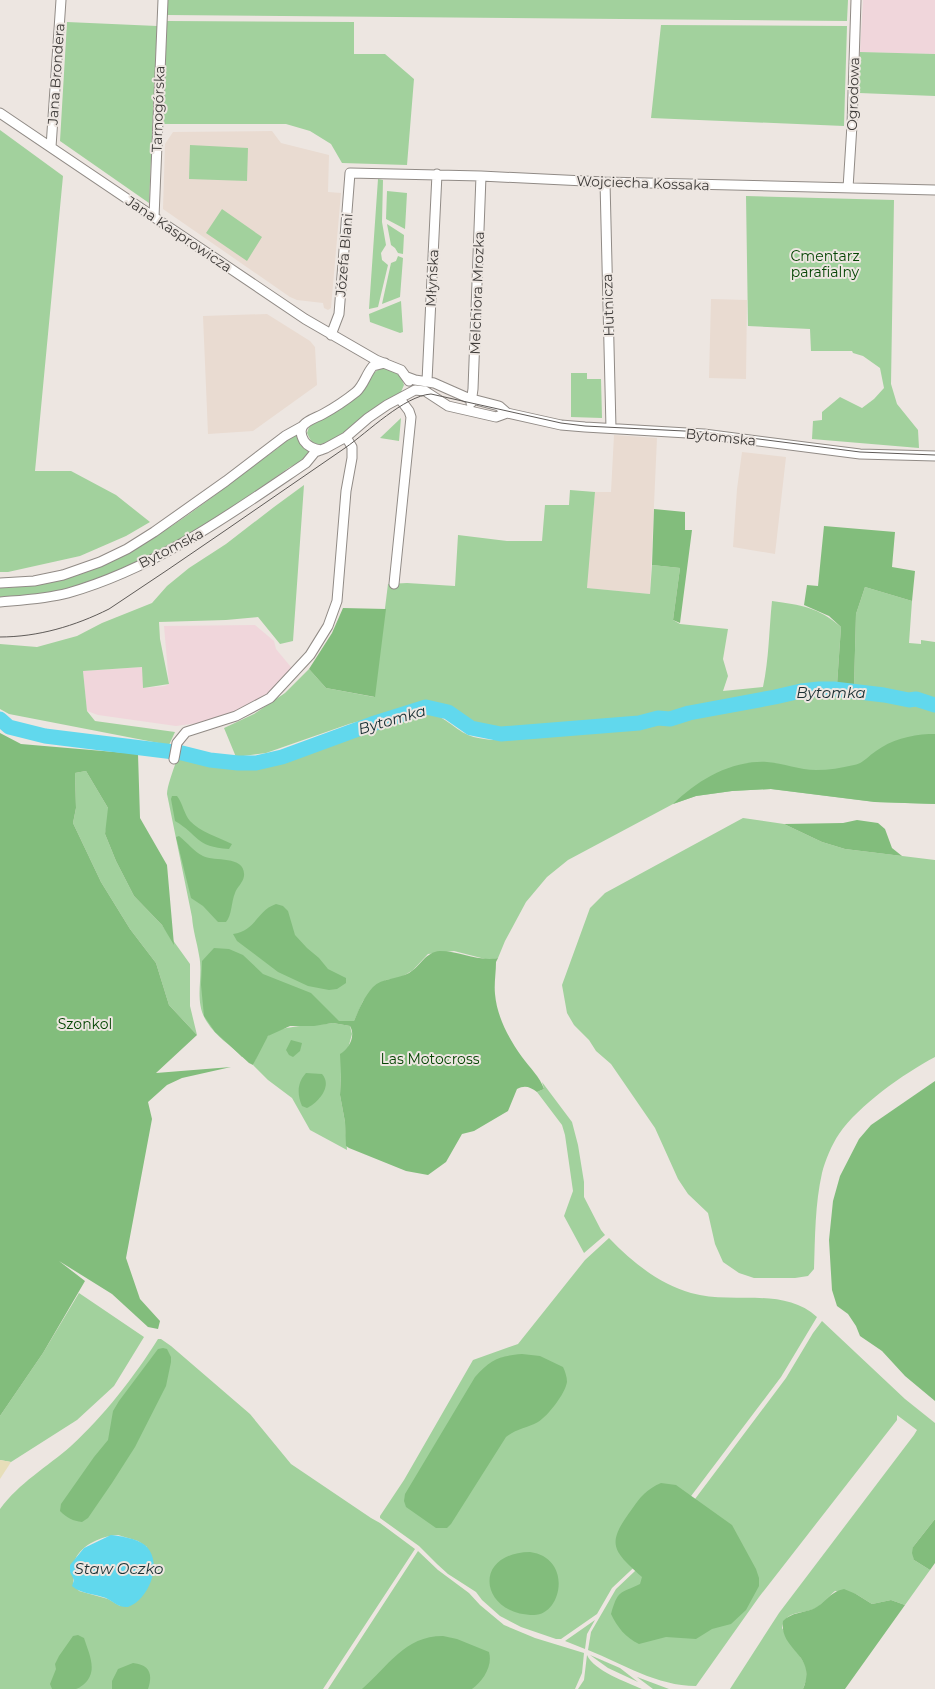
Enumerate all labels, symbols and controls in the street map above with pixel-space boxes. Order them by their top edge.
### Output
street label: Jana Brondera [43,22,69,127]
street label: Ogrodowa [843,57,863,131]
street label: Tarnogórska [147,65,169,153]
street label: Wojciecha Kossaka [576,172,710,194]
street label: Jana Kasprowicza [122,191,236,276]
street label: Józefa Blani [331,213,357,298]
street label: Melchiora Mrozka [466,231,488,355]
park label: Cmentarz parafialny [790,247,860,281]
street label: Młyńska [422,249,442,307]
street label: Hutnicza [598,273,618,337]
street label: Bytomska [685,424,757,450]
street label: Bytomska [135,524,207,572]
water label: Bytomka [796,683,866,702]
water label: Bytomka [356,701,428,738]
park label: Szonkol [58,1015,112,1033]
park label: Las Motocross [380,1050,480,1068]
water label: Staw Oczko [75,1559,163,1578]

